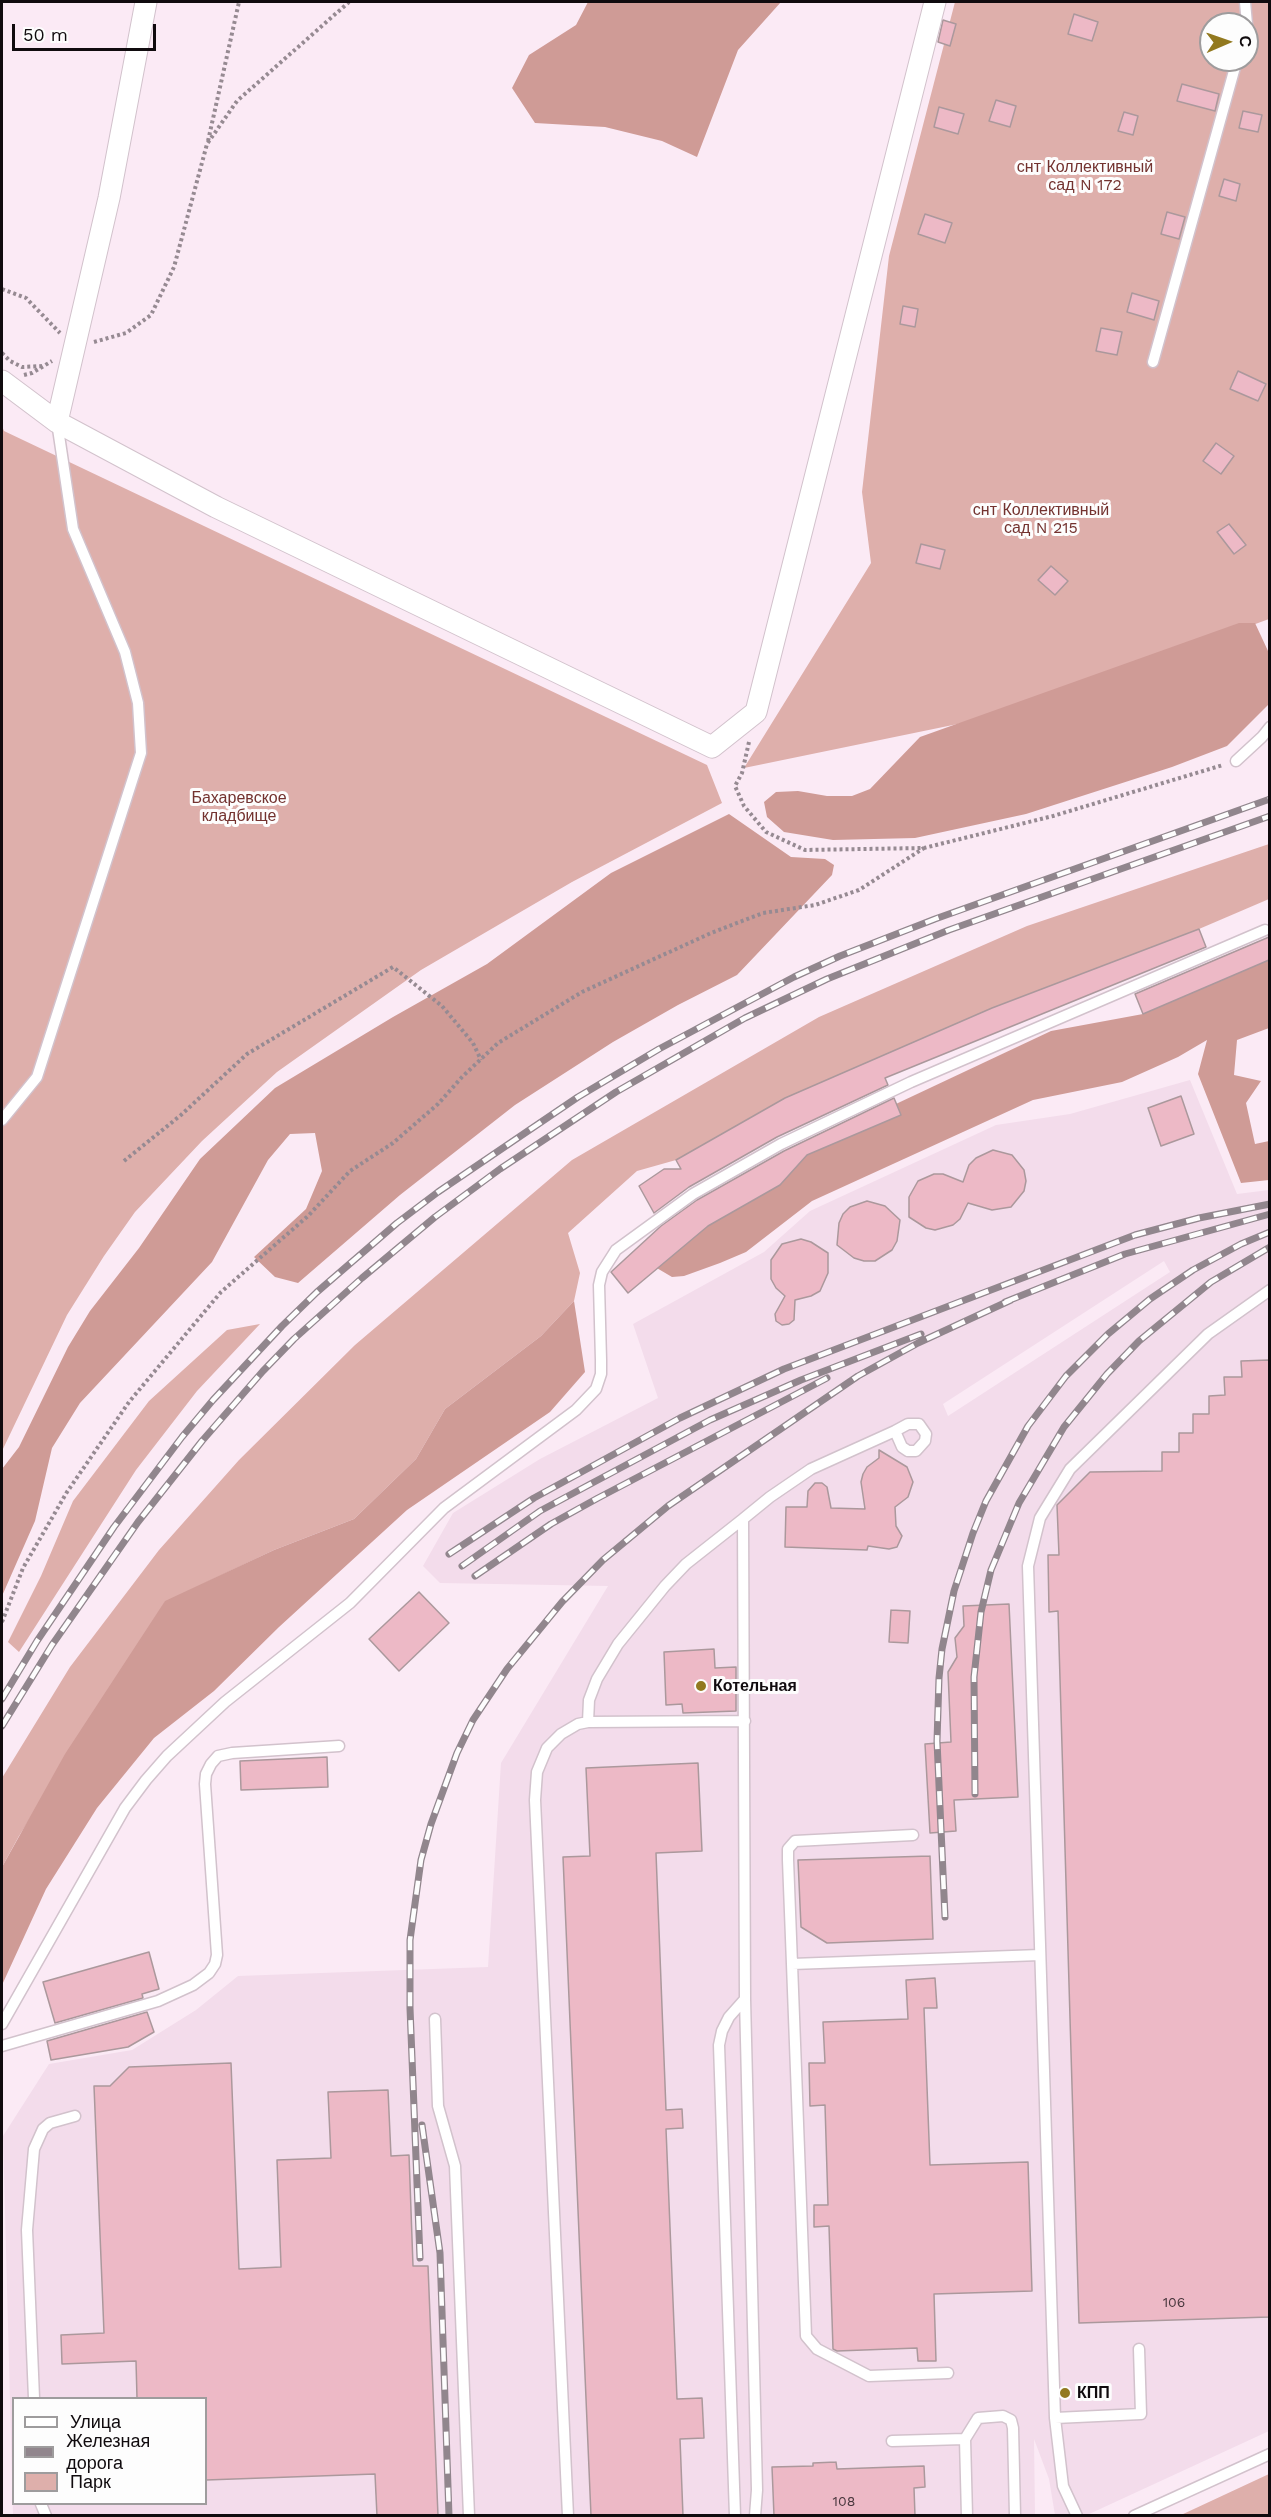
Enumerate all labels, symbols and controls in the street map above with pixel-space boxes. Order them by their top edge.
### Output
scale bar [15,12,159,50]
north arrow [1199,12,1259,72]
text: 50 m [23,24,68,45]
text: С [1236,35,1255,48]
park label: снт Коллективный сад N 172 [1017,157,1153,195]
park label: снт Коллективный сад N 215 [973,500,1109,538]
park label: Бахаревское кладбище [191,788,287,826]
place label: Котельная [713,1676,797,1696]
marker: Котельная [694,1679,708,1693]
house number: 106 [1163,2295,1185,2311]
place label: КПП [1077,2383,1110,2403]
marker: КПП [1058,2386,1072,2400]
legend [12,2397,207,2505]
text: Улица [70,2411,121,2432]
text: Железная дорога [66,2430,150,2473]
text: Парк [70,2471,111,2492]
house number: 108 [833,2494,855,2510]

